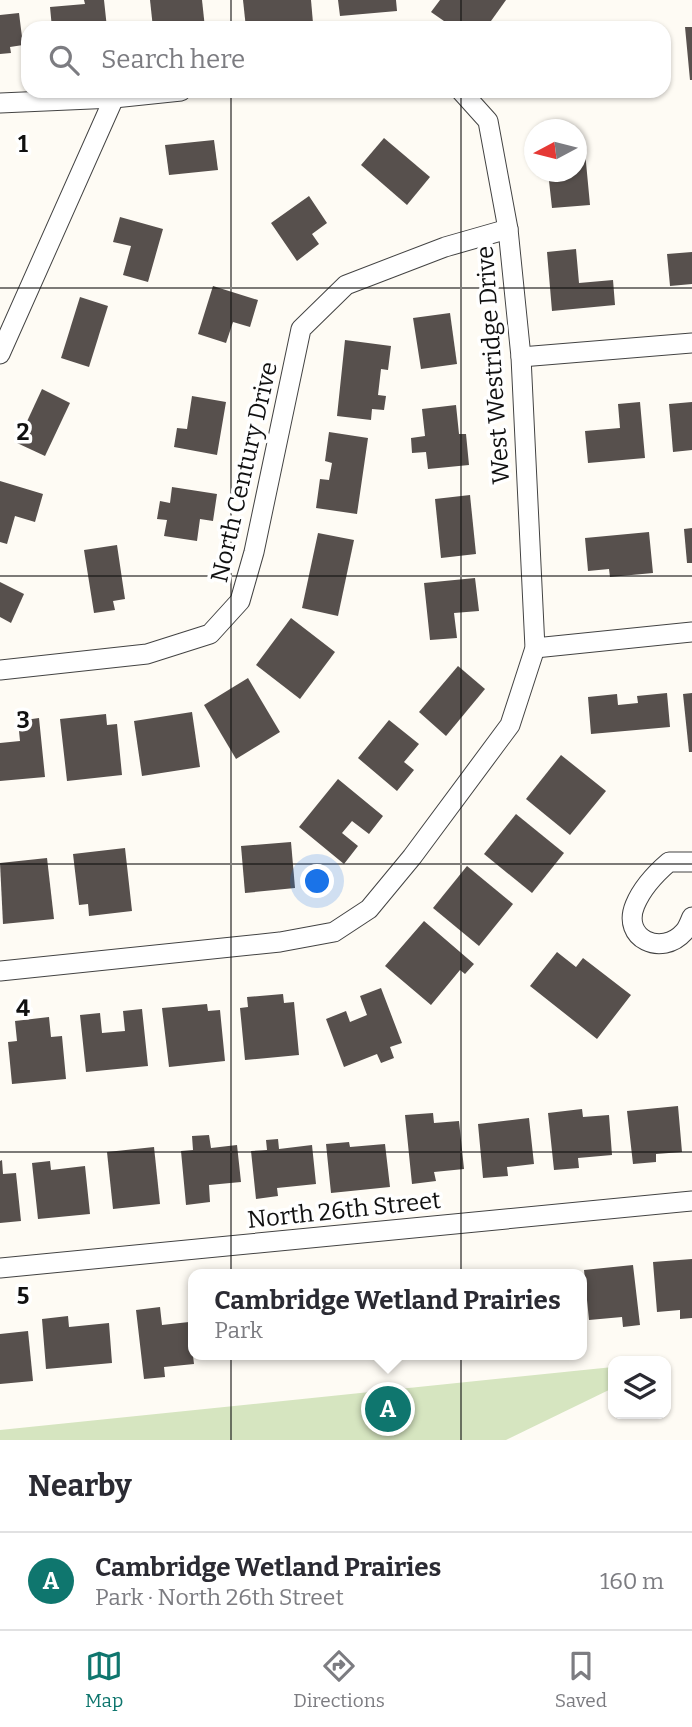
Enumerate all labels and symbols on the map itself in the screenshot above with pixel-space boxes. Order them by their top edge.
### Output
north arrow [524,119,587,182]
text: 1 [18,130,28,158]
street label: West Westridge Drive [471,245,515,485]
street label: North Century Drive [205,359,283,585]
text: 2 [17,418,30,446]
text: 3 [16,706,30,734]
your location [300,864,334,898]
text: 4 [16,994,30,1022]
street label: North 26th Street [246,1186,442,1234]
text: 5 [17,1282,29,1310]
pin: A [365,1383,411,1435]

